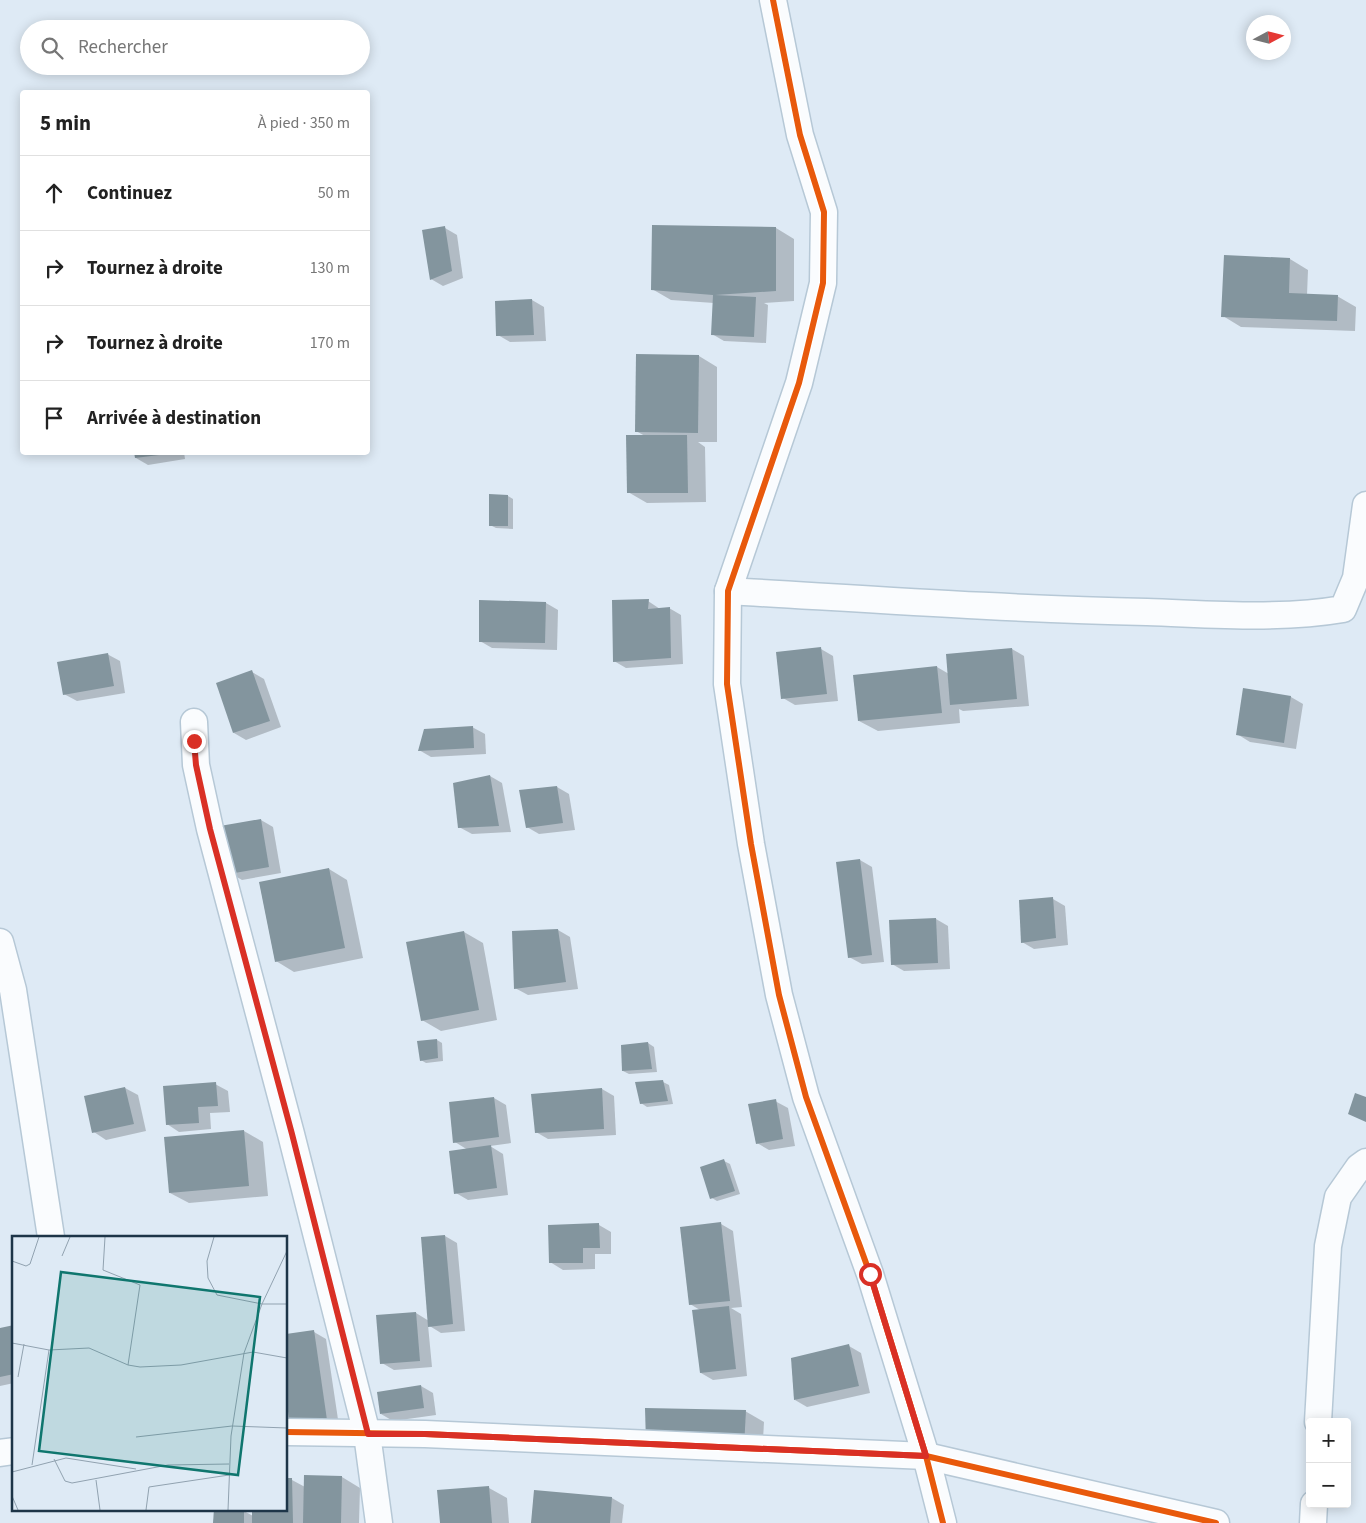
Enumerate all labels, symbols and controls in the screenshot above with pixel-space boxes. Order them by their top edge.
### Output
north arrow [1246,15,1291,60]
search box [20,20,370,75]
icon: search [38,34,66,62]
text: Rechercher [78,34,168,61]
text: 5 min [40,108,91,138]
text: À pied · 350 m [258,112,350,134]
icon: ahead [40,179,68,207]
text: Continuez [87,180,172,207]
text: 50 m [318,182,350,204]
icon: right [40,254,68,282]
text: Tournez à droite [87,255,223,282]
text: 130 m [310,257,350,279]
icon: right [40,329,68,357]
text: Tournez à droite [87,330,223,357]
text: 170 m [310,332,350,354]
icon: arrive [40,404,68,432]
text: Arrivée à destination [87,405,261,432]
route end [183,730,206,753]
inset map [12,1236,288,1510]
route start [859,1263,882,1286]
map controls [1306,1418,1351,1508]
button: + [1306,1418,1351,1463]
button: − [1306,1463,1351,1508]

